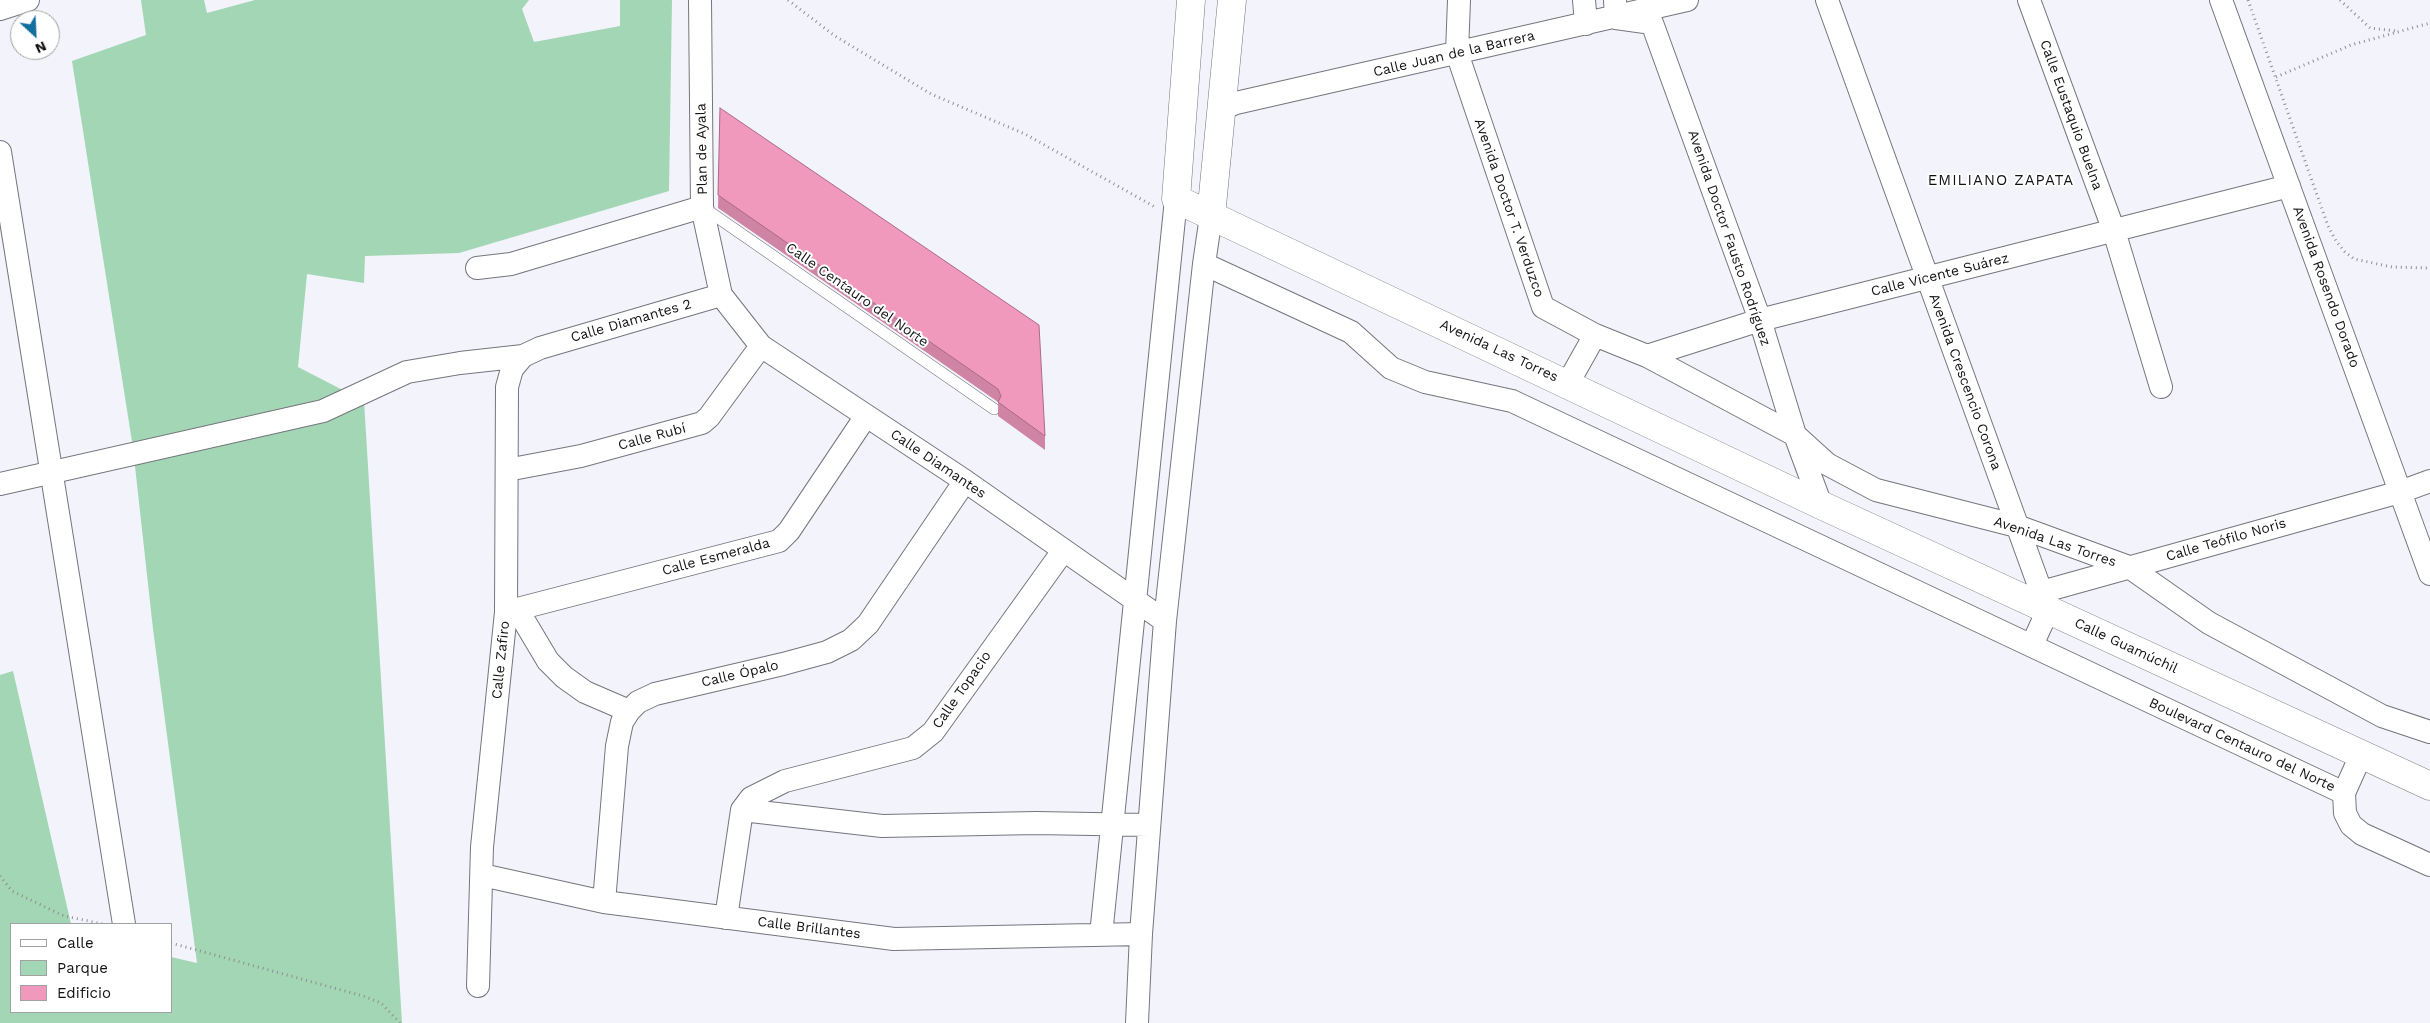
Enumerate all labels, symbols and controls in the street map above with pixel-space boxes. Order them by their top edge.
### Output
north arrow [10,10,60,60]
street label: Calle Juan de la Barrera [1372,27,1536,81]
text: N [33,38,49,57]
street label: Calle Eustaquio Buelna [2036,38,2106,192]
street label: Plan de Ayala [693,103,711,195]
street label: Avenida Doctor T. Verduzco [1470,117,1548,299]
street label: Avenida Doctor Fausto Rodríguez [1684,128,1774,348]
district label: EMILIANO ZAPATA [1926,172,2076,190]
street label: Avenida Rosendo Dorado [2289,204,2363,370]
street label: Calle Centauro del Norte [783,239,931,351]
street label: Calle Vicente Suárez [1869,250,2011,300]
street label: Avenida Crescencio Corona [1925,292,2005,472]
street label: Calle Diamantes 2 [569,296,693,346]
street label: Avenida Las Torres [1437,316,1561,386]
street label: Calle Rubí [616,420,688,454]
street label: Calle Diamantes [887,426,989,502]
street label: Avenida Las Torres [1992,513,2118,571]
street label: Calle Teófilo Noris [2164,515,2288,565]
street label: Calle Esmeralda [660,535,772,579]
street label: Calle Guamúchil [2072,615,2180,677]
street label: Calle Zafiro [489,620,513,700]
street label: Calle Topacio [929,648,995,732]
street label: Calle Ópalo [700,657,780,691]
street label: Boulevard Centauro del Norte [2146,694,2338,796]
street label: Calle Brillantes [756,913,862,943]
legend [10,923,172,1013]
text: Calle [57,934,94,952]
text: Parque [57,959,108,977]
text: Edificio [57,984,111,1002]

